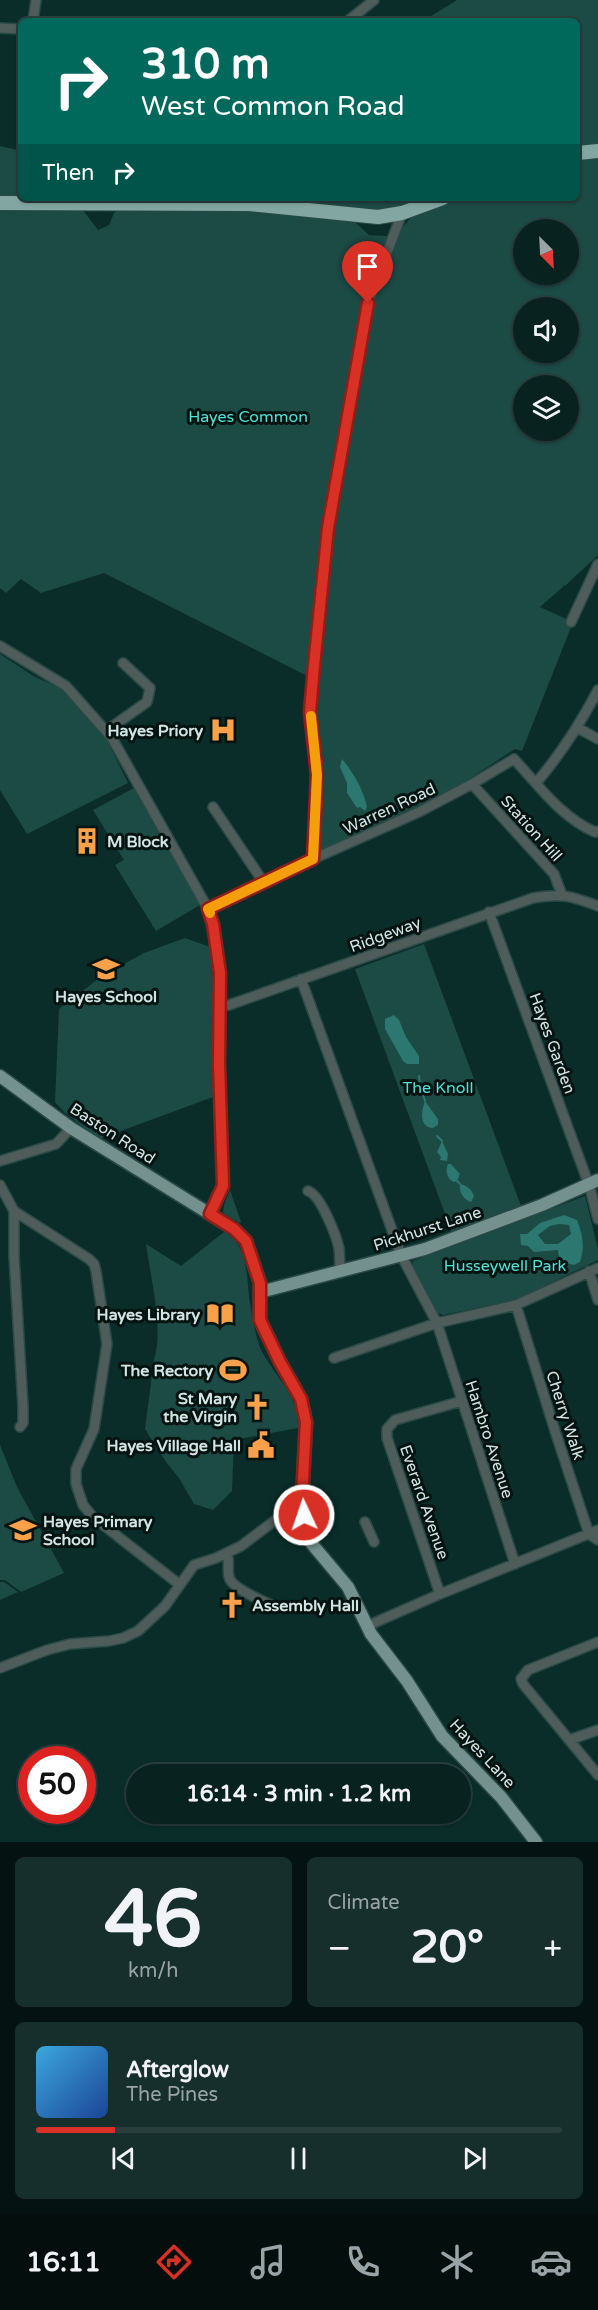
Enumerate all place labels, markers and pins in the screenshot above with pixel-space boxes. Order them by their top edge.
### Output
pin [342,241,393,303]
hospital icon: Hayes Priory [208,715,238,745]
place label: Hayes Priory [108,721,203,741]
building icon: M Block [72,826,102,856]
place label: M Block [107,832,169,852]
school or university icon: Hayes School [91,954,121,984]
place label: Hayes School [55,987,157,1007]
library icon: Hayes Library [205,1299,235,1329]
place label: Hayes Library [97,1305,200,1325]
sports icon: The Rectory [218,1355,248,1385]
place label: The Rectory [120,1361,213,1381]
place label: St Mary the Virgin [162,1389,237,1427]
church icon: St Mary the Virgin [242,1392,272,1422]
public building icon: Hayes Village Hall [246,1430,276,1460]
place label: Hayes Village Hall [106,1436,241,1456]
place label: Hayes Primary School [43,1512,153,1550]
school or university icon: Hayes Primary School [8,1515,38,1545]
church icon: Assembly Hall [217,1590,247,1620]
place label: Assembly Hall [252,1596,359,1616]

